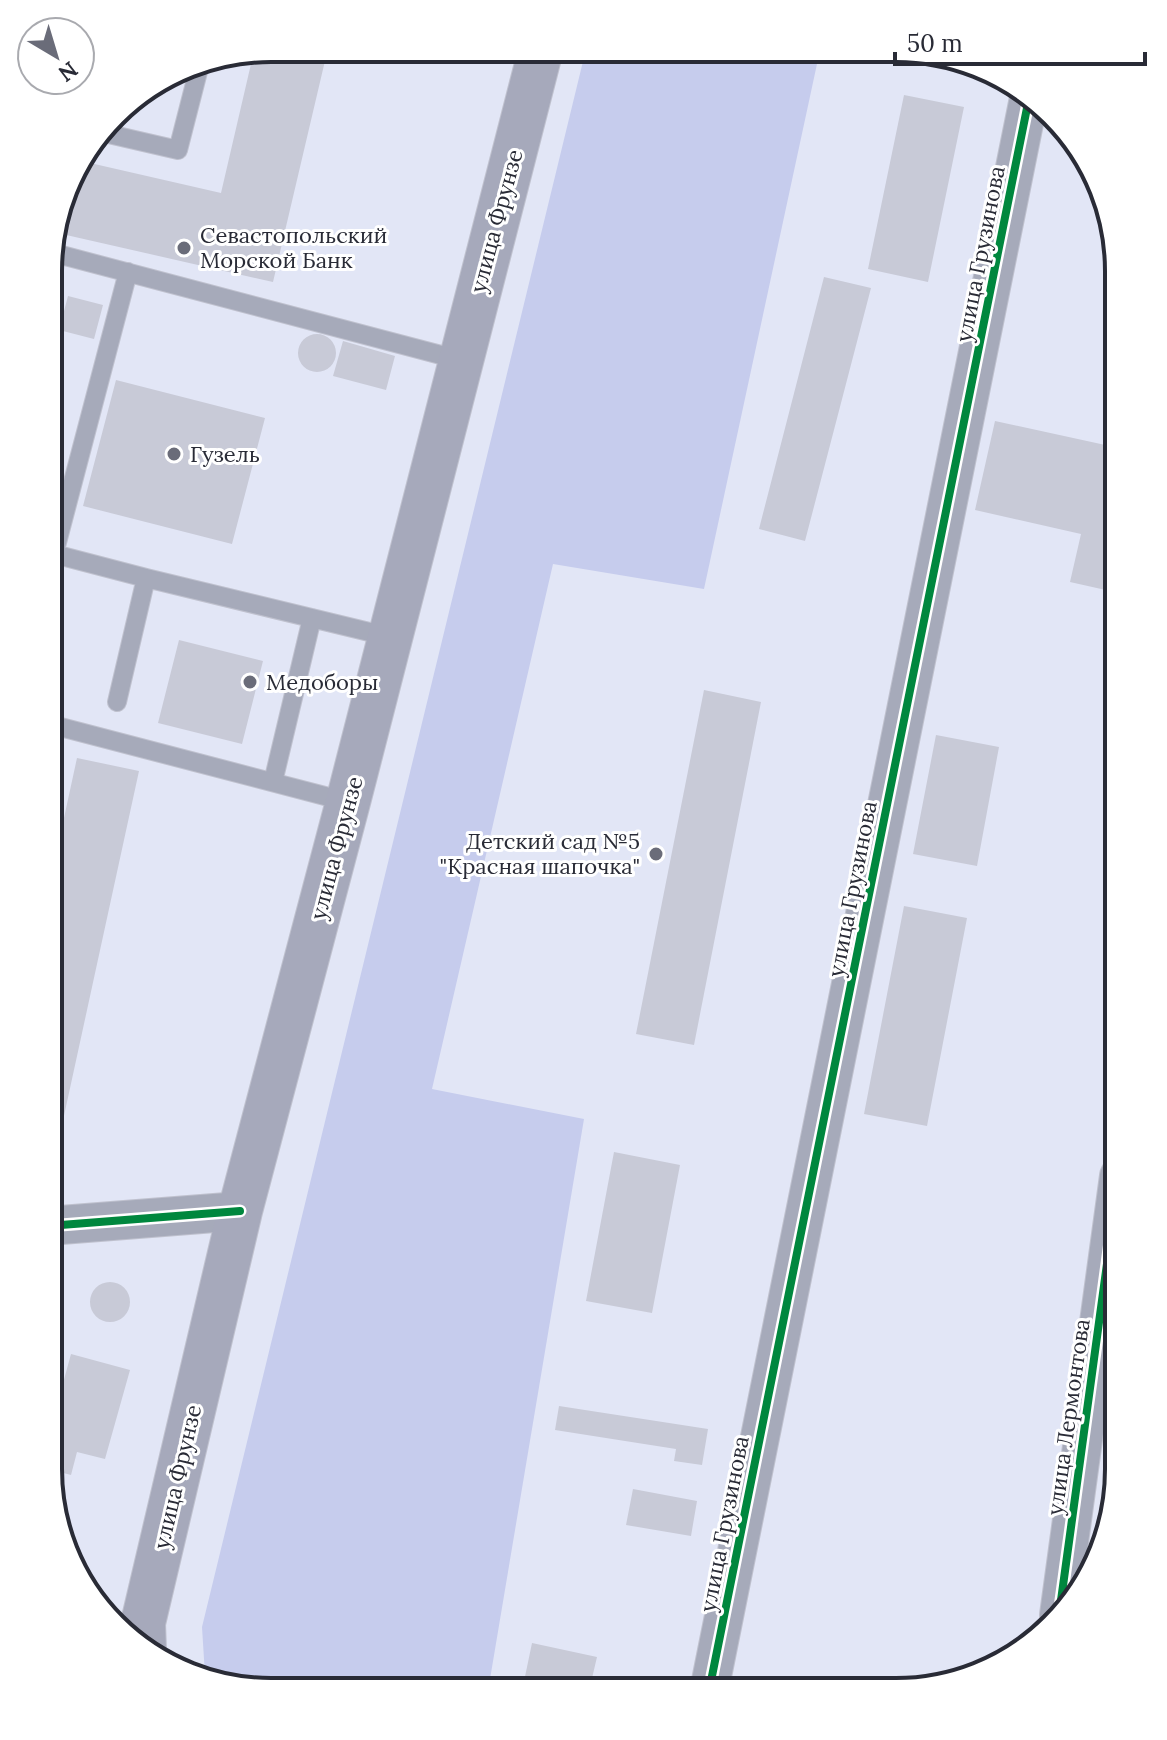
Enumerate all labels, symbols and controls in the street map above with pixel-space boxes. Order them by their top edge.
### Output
north arrow [16,16,96,96]
scale bar [895,16,1145,66]
text: 50 m [907,28,963,59]
text: N [53,55,84,88]
street label: улица Фрунзе [463,146,529,296]
street label: улица Грузинова [949,163,1011,345]
place label: Севастопольский Морской Банк [200,221,387,274]
marker: Севастопольский Морской Банк [175,239,193,257]
place label: Гузель [190,440,260,468]
marker: Гузель [165,445,183,463]
place label: Медоборы [266,668,378,696]
marker: Медоборы [241,673,259,691]
street label: улица Фрунзе [303,773,369,923]
street label: улица Грузинова [821,798,883,980]
place label: Детский сад №5 "Красная шапочка" [440,827,640,880]
marker: Детский сад №5 "Красная шапочка" [647,845,665,863]
street label: улица Лермонтова [1040,1317,1096,1517]
street label: улица Фрунзе [147,1402,207,1552]
street label: улица Грузинова [693,1433,755,1615]

